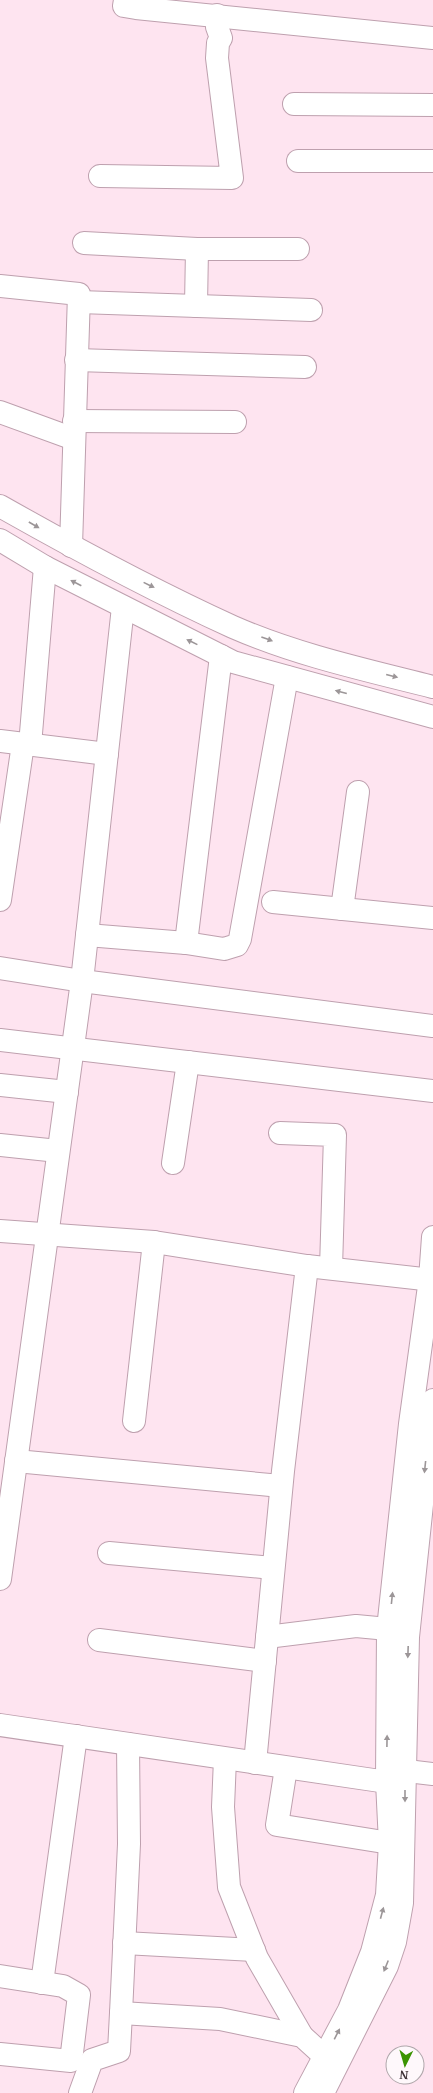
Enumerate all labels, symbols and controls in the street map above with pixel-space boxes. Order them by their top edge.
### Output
one-way arrow [28,521,40,528]
one-way arrow [71,580,82,586]
one-way arrow [143,582,155,588]
one-way arrow [262,636,274,642]
one-way arrow [186,639,198,645]
one-way arrow [386,673,398,679]
one-way arrow [335,689,347,695]
one-way arrow [422,1461,428,1473]
one-way arrow [388,1592,395,1604]
one-way arrow [405,1646,411,1659]
one-way arrow [384,1734,390,1747]
one-way arrow [402,1790,408,1803]
one-way arrow [380,1906,386,1919]
one-way arrow [383,1960,389,1972]
one-way arrow [333,2028,340,2040]
north arrow [385,2045,425,2085]
text: N [399,2068,409,2082]

